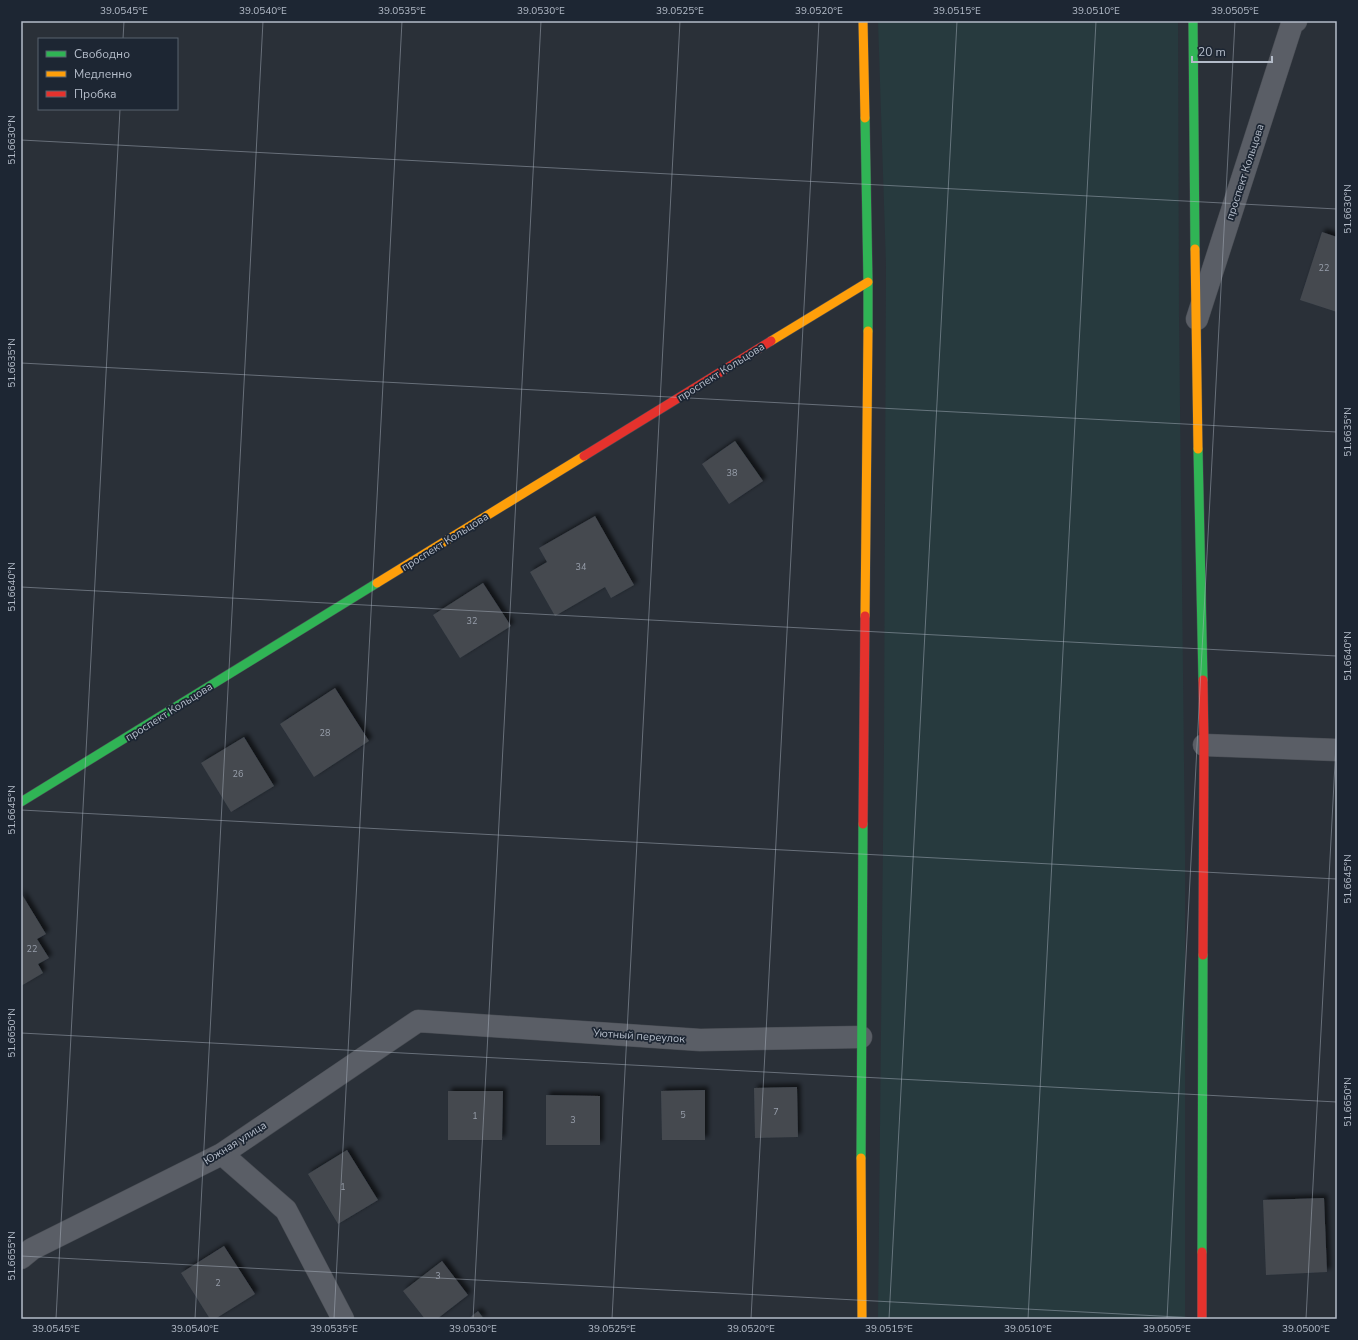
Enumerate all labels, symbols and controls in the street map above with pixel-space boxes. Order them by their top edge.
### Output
text: 39.0545°E [100,4,148,18]
text: 39.0540°E [239,4,287,18]
text: 39.0535°E [378,4,426,18]
text: 39.0530°E [517,4,565,18]
text: 39.0525°E [656,4,704,18]
text: 39.0520°E [795,4,843,18]
text: 39.0515°E [933,4,981,18]
text: 39.0510°E [1072,4,1120,18]
text: 39.0505°E [1211,4,1259,18]
legend [38,38,178,110]
scale bar [1192,38,1272,64]
text: 20 m [1198,44,1226,60]
text: Свободно [74,46,130,62]
text: Медленно [74,66,132,82]
text: Пробка [74,86,117,102]
text: 51.6630°N [5,115,19,165]
street label: проспект Кольцова [1222,122,1268,222]
text: 51.6630°N [1341,184,1355,234]
house number: 22 [1319,262,1329,274]
text: 51.6635°N [5,338,19,388]
street label: проспект Кольцова [674,339,768,405]
text: 51.6635°N [1341,407,1355,457]
house number: 38 [727,467,737,479]
street label: проспект Кольцова [398,509,492,575]
house number: 34 [576,561,587,573]
text: 51.6640°N [5,562,19,612]
house number: 32 [467,615,477,627]
text: 51.6640°N [1341,631,1355,681]
street label: проспект Кольцова [122,679,216,745]
house number: 28 [320,727,330,739]
house number: 26 [233,768,243,780]
text: 51.6645°N [5,785,19,835]
text: 51.6645°N [1341,854,1355,904]
house number: 22 [27,943,37,955]
text: 51.6650°N [5,1008,19,1058]
street label: Уютный переулок [592,1025,686,1047]
text: 51.6650°N [1341,1077,1355,1127]
house number: 7 [773,1106,779,1118]
house number: 5 [680,1109,686,1121]
house number: 1 [472,1110,478,1122]
house number: 3 [570,1114,576,1126]
street label: Южная улица [201,1118,269,1168]
house number: 1 [340,1181,346,1193]
text: 51.6655°N [5,1231,19,1281]
house number: 3 [435,1270,441,1282]
house number: 2 [215,1277,221,1289]
text: 39.0545°E [32,1322,80,1336]
text: 39.0540°E [171,1322,219,1336]
text: 39.0535°E [310,1322,358,1336]
text: 39.0530°E [449,1322,497,1336]
text: 39.0525°E [588,1322,636,1336]
text: 39.0520°E [727,1322,775,1336]
text: 39.0515°E [865,1322,913,1336]
text: 39.0510°E [1004,1322,1052,1336]
text: 39.0505°E [1143,1322,1191,1336]
text: 39.0500°E [1282,1322,1330,1336]

